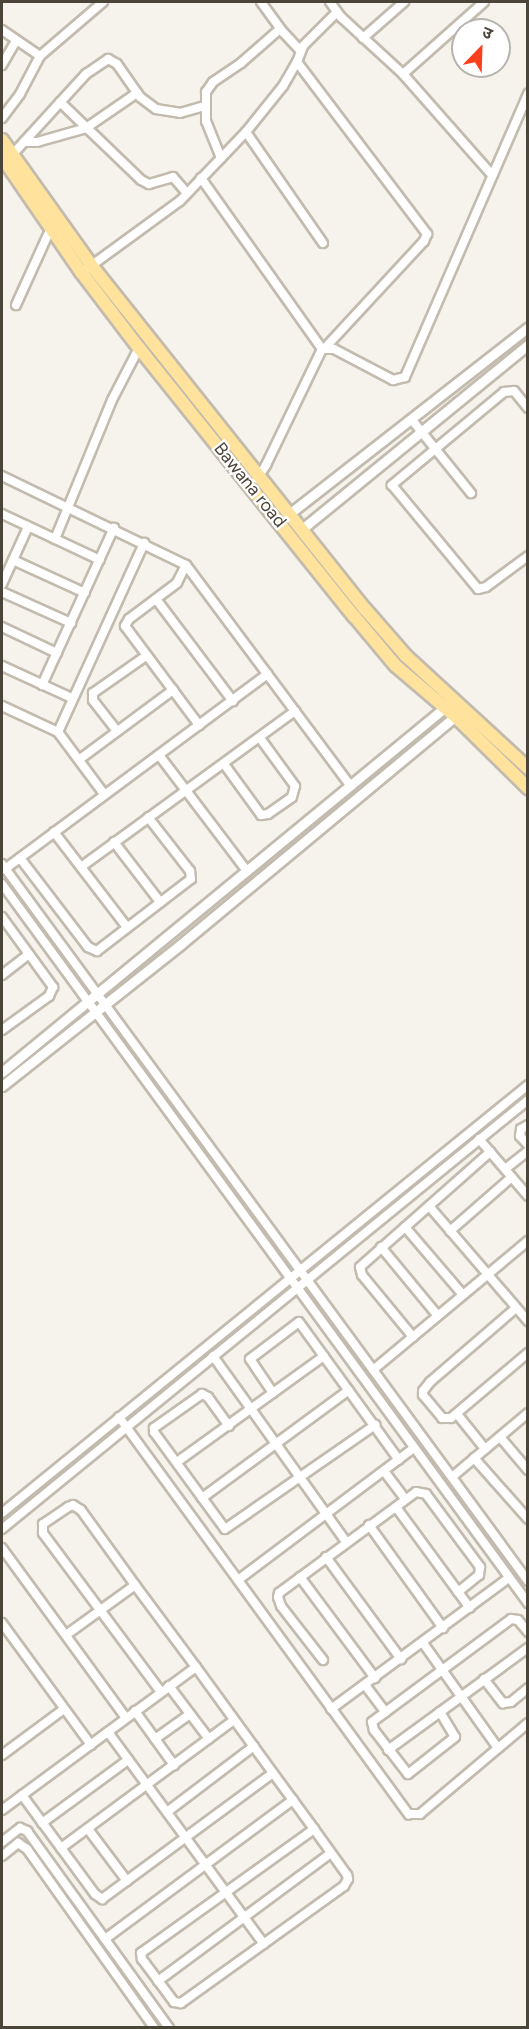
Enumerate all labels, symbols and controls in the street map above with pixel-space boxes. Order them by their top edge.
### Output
north arrow [451,18,511,78]
text: उ [479,22,495,43]
street label: Bawana road [209,438,291,532]

